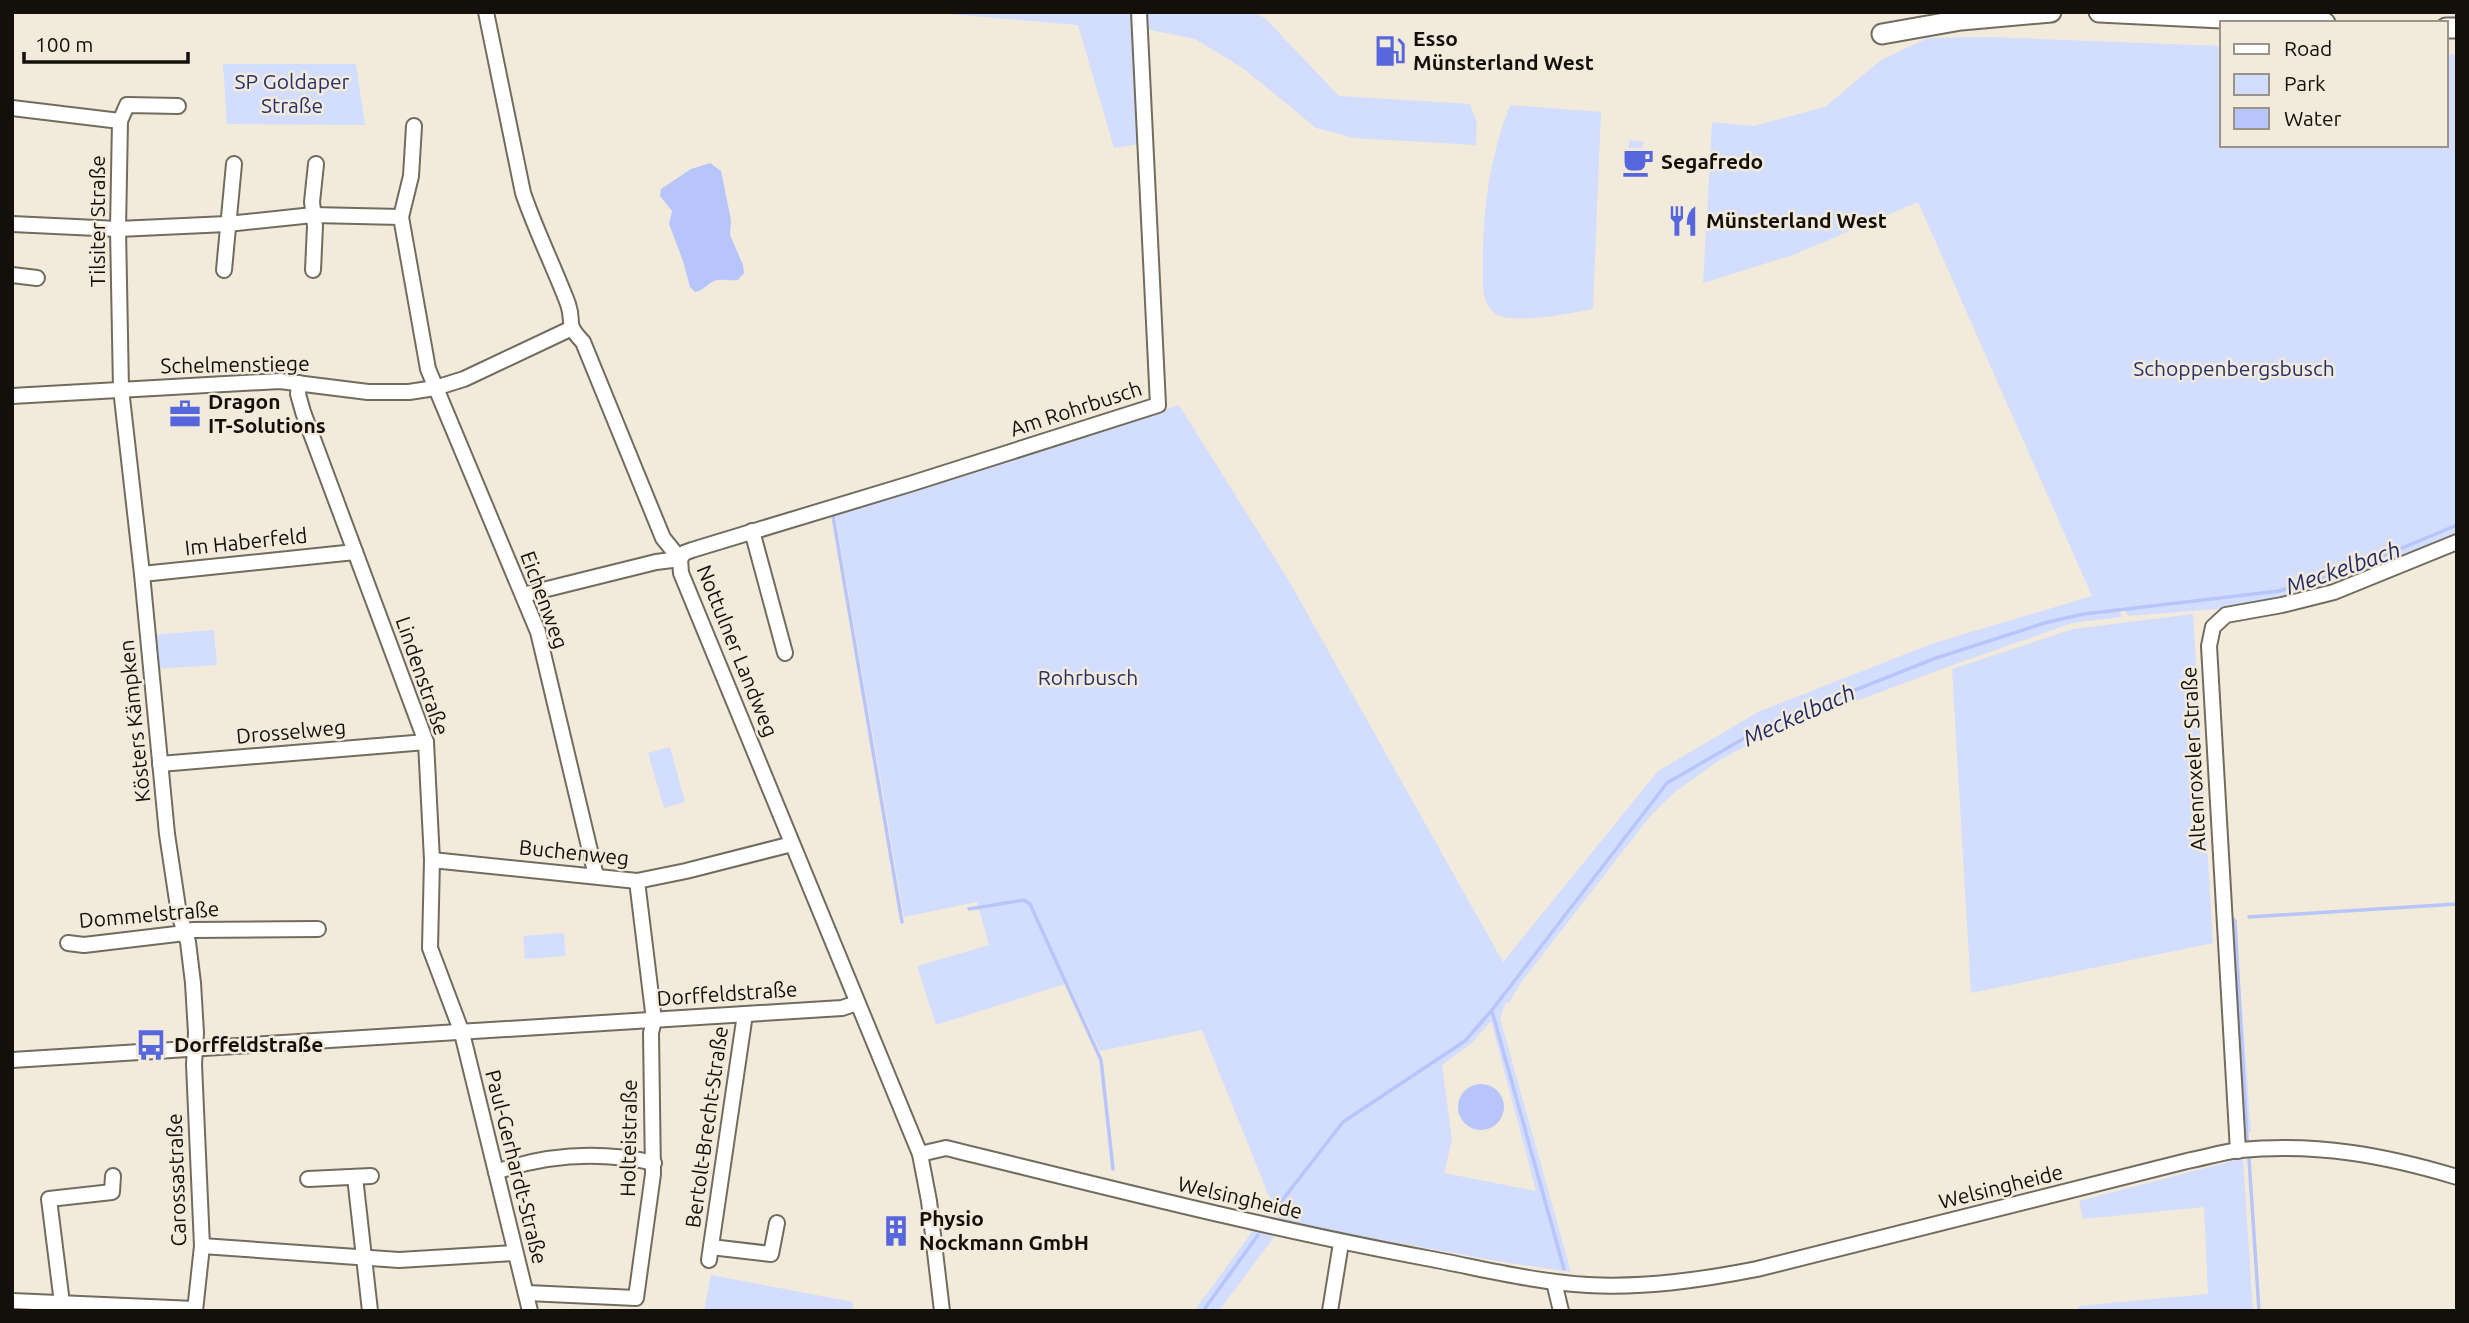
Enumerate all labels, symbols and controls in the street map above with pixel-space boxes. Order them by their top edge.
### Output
scale bar [24,21,189,65]
legend [2220,21,2448,147]
place label: Esso Münsterland West [1413,26,1594,74]
text: 100 m [35,32,93,56]
fuel station icon: Esso Münsterland West [1373,34,1407,68]
text: Road [2284,36,2332,60]
park label: SP Goldaper Straße [235,69,350,117]
text: Park [2284,71,2326,95]
text: Water [2284,106,2342,130]
cafe icon: Segafredo [1621,145,1655,179]
place label: Segafredo [1661,149,1763,173]
street label: Tilsiter Straße [85,155,109,287]
restaurant icon: Münsterland West [1666,204,1700,238]
place label: Münsterland West [1706,208,1887,232]
street label: Schelmenstiege [160,351,310,377]
park label: Schoppenbergsbusch [2133,356,2335,380]
street label: Am Rohrbusch [1007,375,1145,441]
place label: Dragon IT-Solutions [208,389,326,437]
office icon: Dragon IT-Solutions [168,397,202,431]
street label: Im Haberfeld [184,523,308,559]
water label: Meckelbach [2282,536,2403,599]
street label: Eichenweg [516,548,574,652]
street label: Nottulner Landweg [692,561,783,740]
street label: Lindenstraße [391,613,454,738]
street label: Kösters Kämpken [114,639,154,804]
park label: Rohrbusch [1038,665,1138,689]
street label: Altenroxeler Straße [2176,666,2210,852]
water label: Meckelbach [1739,679,1859,750]
street label: Drosselweg [235,714,347,748]
street label: Buchenweg [518,834,630,870]
street label: Dommelstraße [78,896,220,932]
street label: Dorffeldstraße [656,976,798,1010]
street label: Bertolt-Brecht-Straße [680,1025,732,1229]
bus stop icon: Dorffeldstraße [134,1028,168,1062]
place label: Dorffeldstraße [174,1032,323,1056]
street label: Paul-Gerhardt-Straße [481,1067,553,1266]
street label: Holteistraße [615,1079,641,1197]
street label: Carossastraße [162,1113,190,1247]
street label: Welsingheide [1936,1159,2065,1213]
street label: Welsingheide [1176,1171,1305,1223]
place label: Physio Nockmann GmbH [919,1206,1089,1254]
building icon: Physio Nockmann GmbH [879,1214,913,1248]

